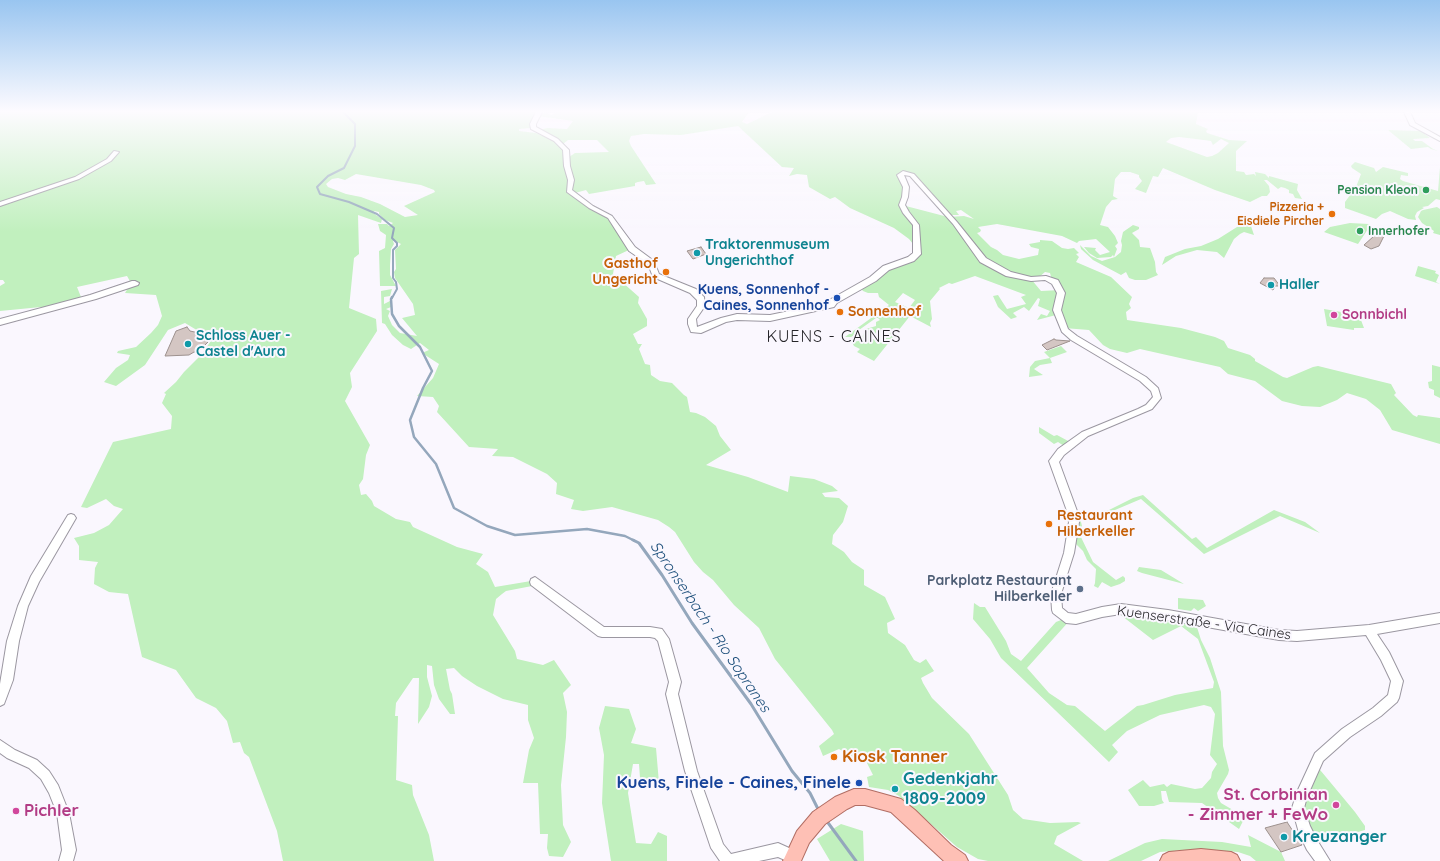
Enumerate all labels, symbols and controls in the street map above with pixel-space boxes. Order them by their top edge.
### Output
place label: Pension Kleon [1337,183,1418,197]
marker: Pension Kleon [1421,185,1431,195]
place label: Pizzeria + Eisdiele Pircher [1237,200,1324,228]
marker: Pizzeria + Eisdiele Pircher [1327,209,1337,219]
place label: Innerhofer [1368,224,1430,238]
marker: Innerhofer [1355,226,1365,236]
place label: Traktorenmuseum Ungerichthof [705,237,830,270]
marker: Traktorenmuseum Ungerichthof [692,248,702,258]
place label: Gasthof Ungericht [592,256,658,288]
marker: Gasthof Ungericht [661,267,671,277]
place label: Haller [1279,277,1320,293]
marker: Haller [1266,280,1276,290]
place label: Kuens, Sonnenhof - Caines, Sonnenhof [698,282,829,314]
marker: Kuens, Sonnenhof - Caines, Sonnenhof [832,293,842,303]
place label: Sonnenhof [848,304,921,320]
marker: Sonnenhof [835,307,845,317]
place label: Sonnbichl [1342,307,1407,323]
marker: Sonnbichl [1329,310,1339,320]
district label: KUENS - CAINES [766,327,902,347]
place label: Schloss Auer - Castel d'Aura [196,328,290,360]
marker: Schloss Auer - Castel d'Aura [183,339,193,349]
place label: Restaurant Hilberkeller [1057,508,1135,540]
marker: Restaurant Hilberkeller [1044,519,1054,529]
water label: Spronserbach - Rio Sopranes [646,538,774,716]
place label: Parkplatz Restaurant Hilberkeller [927,573,1072,606]
marker: Parkplatz Restaurant Hilberkeller [1075,584,1085,594]
street label: Kuenserstraße - Via Caines [1116,602,1292,644]
place label: Kiosk Tanner [842,747,948,767]
marker: Kiosk Tanner [829,752,839,762]
place label: Gedenkjahr 1809-2009 [903,769,998,809]
place label: Kuens, Finele - Caines, Finele [617,773,851,793]
marker: Kuens, Finele - Caines, Finele [854,778,864,788]
marker: Gedenkjahr 1809-2009 [890,784,900,794]
place label: St. Corbinian - Zimmer + FeWo [1188,785,1328,825]
marker: St. Corbinian - Zimmer + FeWo [1331,800,1341,810]
place label: Pichler [24,801,79,821]
marker: Pichler [11,806,21,816]
place label: Kreuzanger [1292,827,1387,847]
marker: Kreuzanger [1279,832,1289,842]

